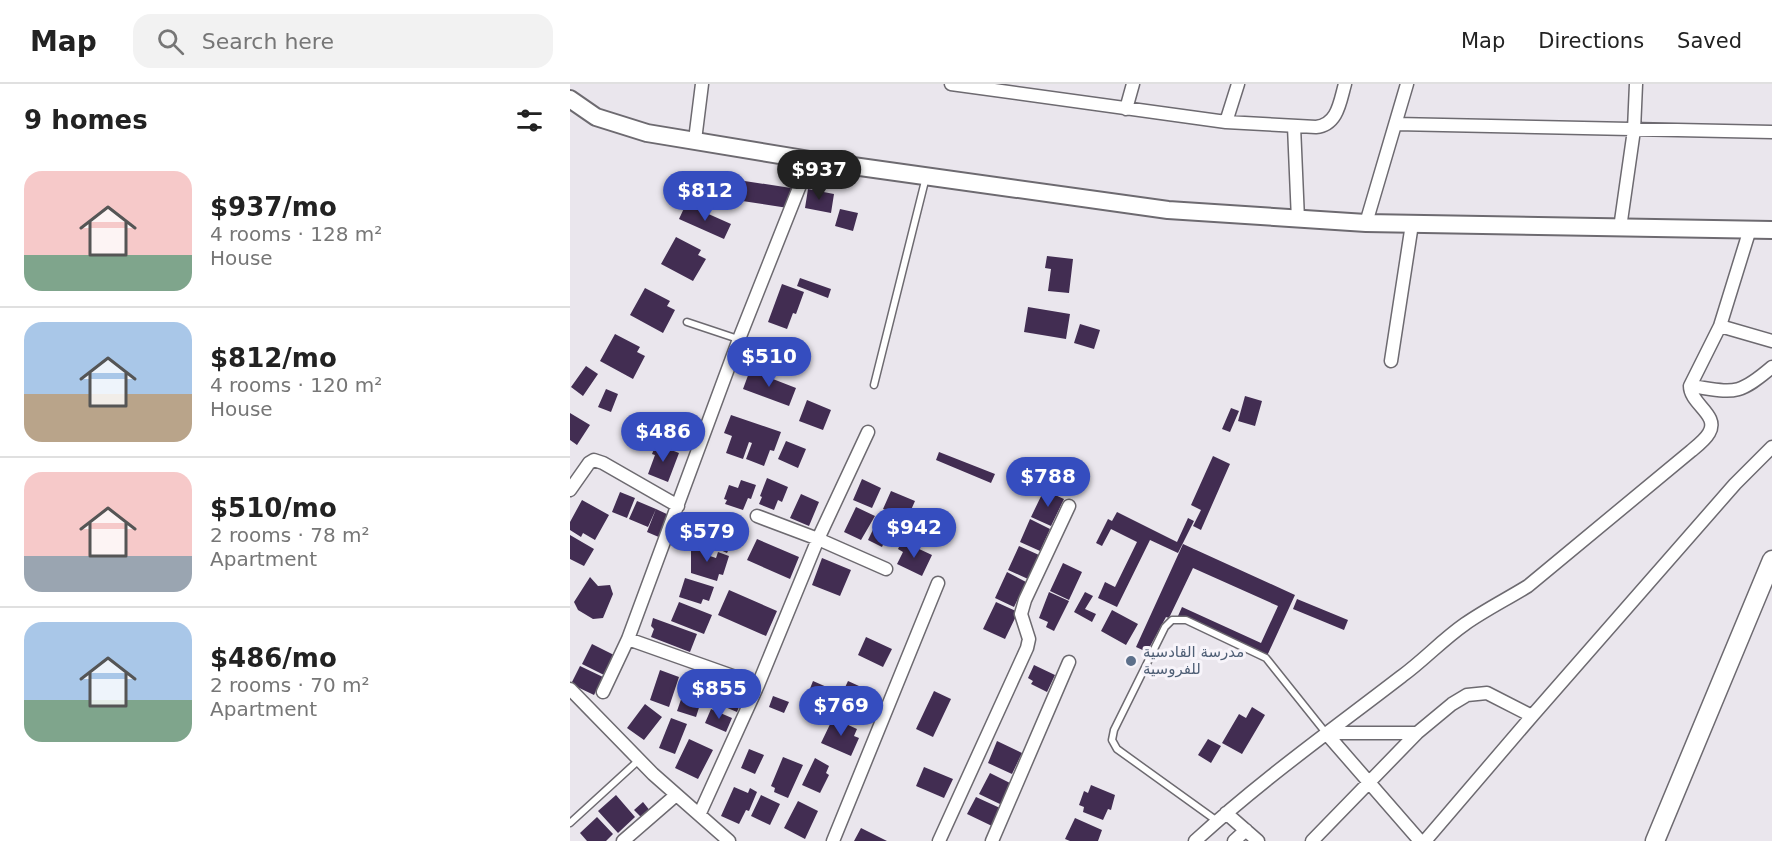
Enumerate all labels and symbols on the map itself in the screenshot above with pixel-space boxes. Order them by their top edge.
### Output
pin: $937 [783,150,855,201]
pin: $812 [669,171,741,222]
pin: $510 [733,337,805,388]
pin: $486 [627,412,699,463]
pin: $788 [1012,457,1084,508]
pin: $942 [878,508,950,559]
pin: $579 [671,512,743,563]
place label: مدرسة القادسية للفروسية [1143,643,1244,678]
marker: مدرسة القادسية للفروسية [1124,654,1138,668]
pin: $855 [683,669,755,720]
pin: $769 [805,686,877,737]

